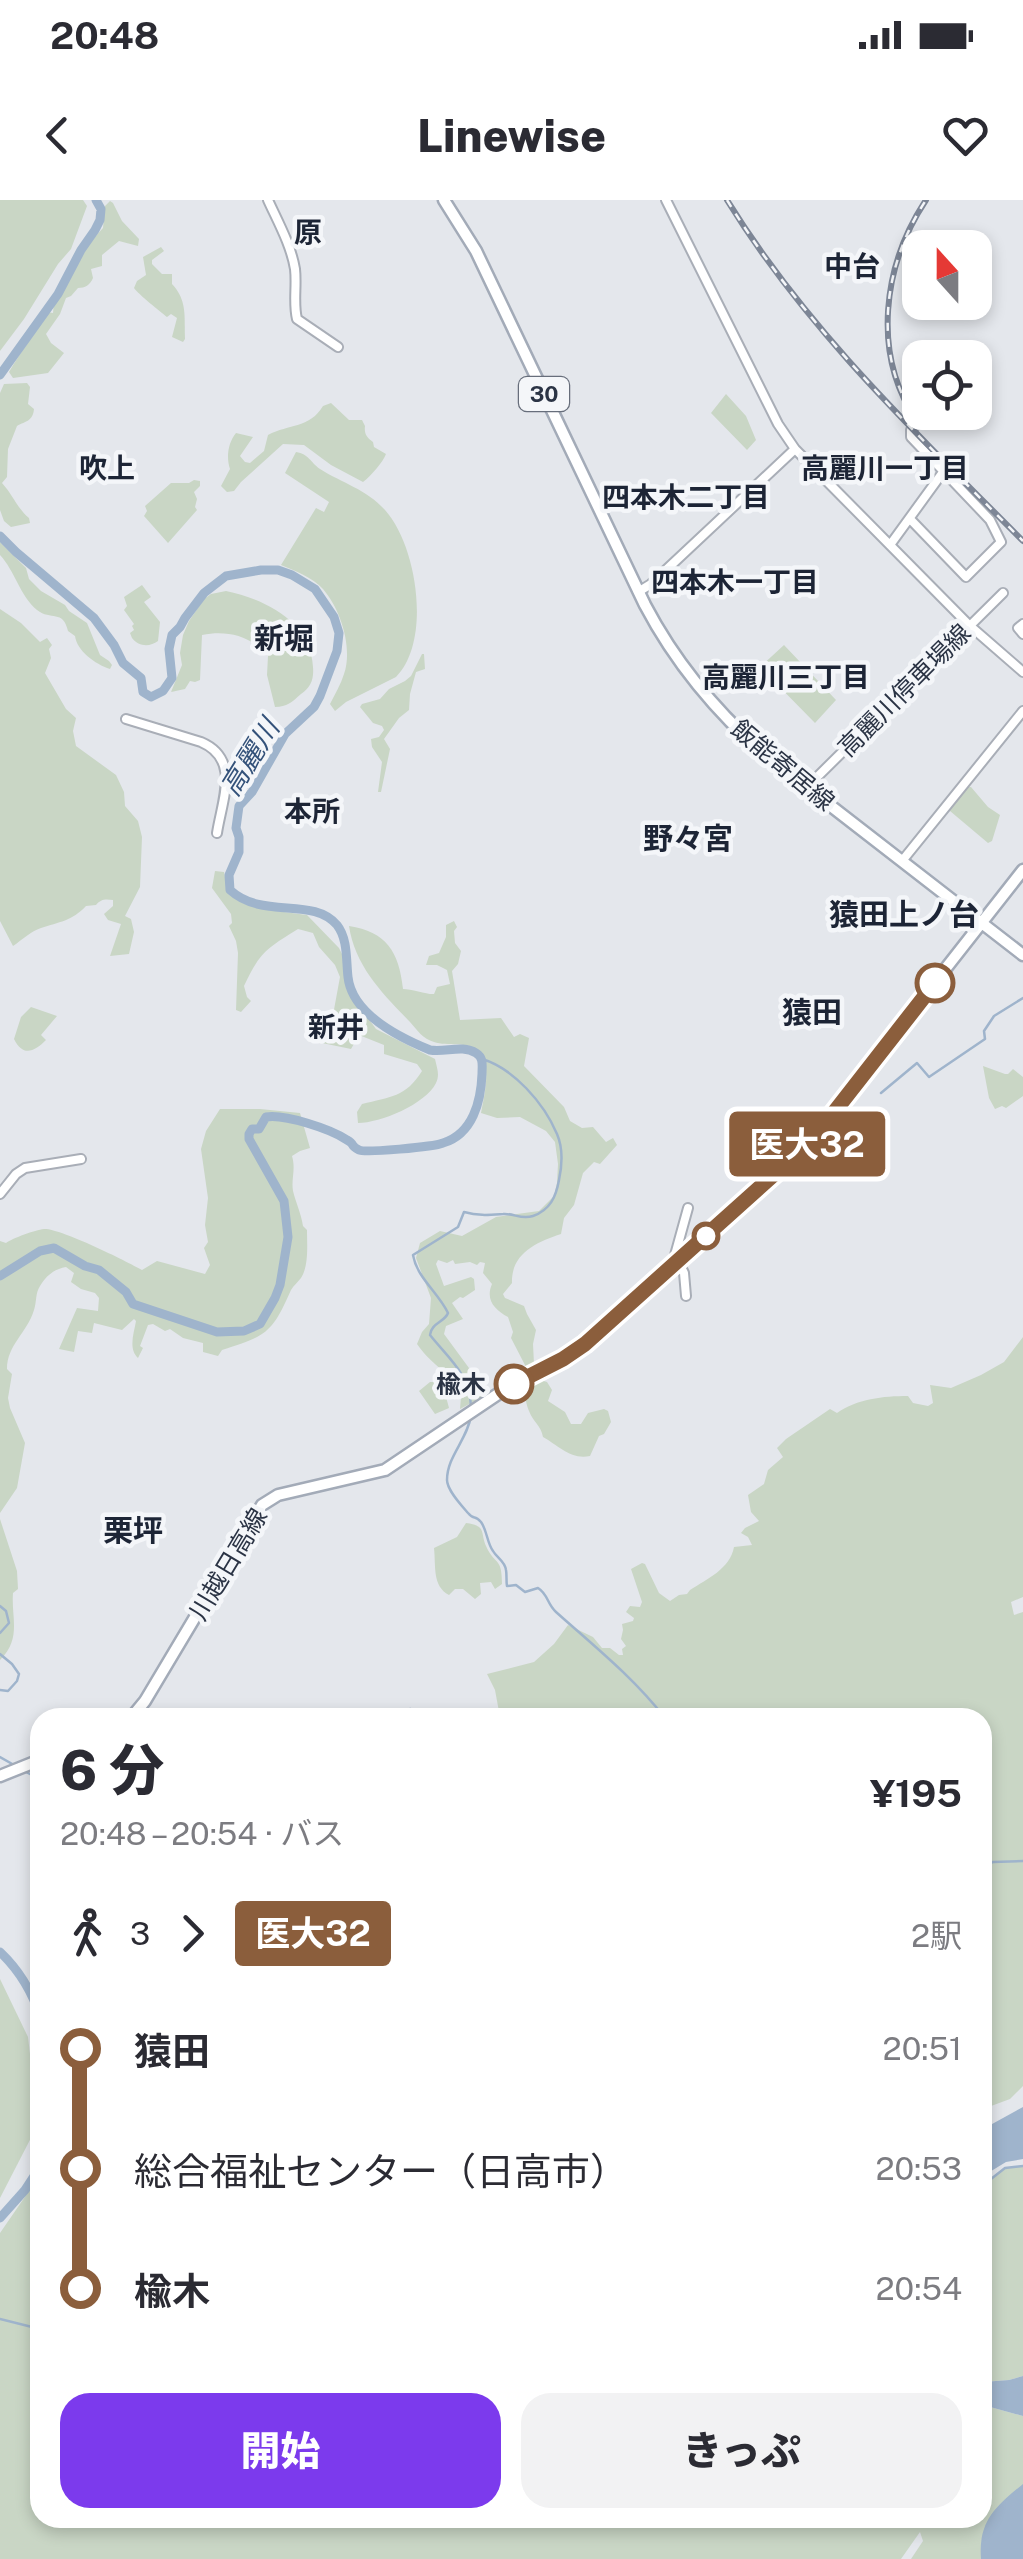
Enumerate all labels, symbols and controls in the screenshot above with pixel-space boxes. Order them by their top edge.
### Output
text: 20:48 [50,13,159,58]
icon: back [30,108,85,163]
icon: heart [938,108,993,163]
text: Linewise [417,109,606,162]
district label: 原 [294,215,322,248]
north arrow [902,230,992,320]
map controls [902,230,992,430]
district label: 中台 [824,249,880,282]
button: locate [902,340,992,430]
road number: 30 [519,377,569,411]
district label: 吹上 [79,451,135,484]
district label: 高麗川一丁目 [801,451,969,484]
district label: 四本木二丁目 [602,480,770,513]
district label: 四本木一丁目 [651,565,819,598]
street label: 高麗川停車場線 [832,618,976,762]
district label: 新堀 [254,620,314,656]
district label: 高麗川三丁目 [702,660,870,693]
water label: 高麗川 [213,710,287,801]
street label: 飯能寄居線 [725,713,841,817]
district label: 本所 [284,794,340,827]
district label: 野々宮 [643,820,733,856]
district label: 猿田上ノ台 [829,896,979,932]
unlabelled marker [916,964,954,1002]
district label: 猿田 [782,994,842,1030]
district label: 新井 [308,1010,364,1043]
line badge: 医大32 [737,1112,877,1176]
text: 医大32 [749,1124,865,1165]
unlabelled marker [693,1223,719,1249]
marker: 楡木 [495,1365,533,1403]
place label: 楡木 [436,1369,486,1399]
street label: 川越日高線 [183,1503,273,1625]
district label: 栗坪 [103,1512,163,1548]
text: 6 分 [60,1738,164,1802]
text: ¥195 [870,1771,962,1816]
text: 20:48 – 20:54 · バス [60,1815,344,1852]
icon: walk [60,1906,115,1961]
icon: forward [165,1906,220,1961]
text: 医大32 [255,1913,371,1954]
text: 3 [130,1915,150,1952]
text: 2駅 [911,1917,962,1954]
text: 猿田 [134,2029,210,2074]
text: 20:51 [883,2030,962,2067]
text: 総合福祉センター（日高市） [134,2149,628,2194]
text: 20:53 [875,2150,962,2187]
text: 楡木 [134,2269,210,2314]
text: 20:54 [876,2270,962,2307]
button: 開始 [60,2393,501,2508]
button: きっぷ [521,2393,962,2508]

